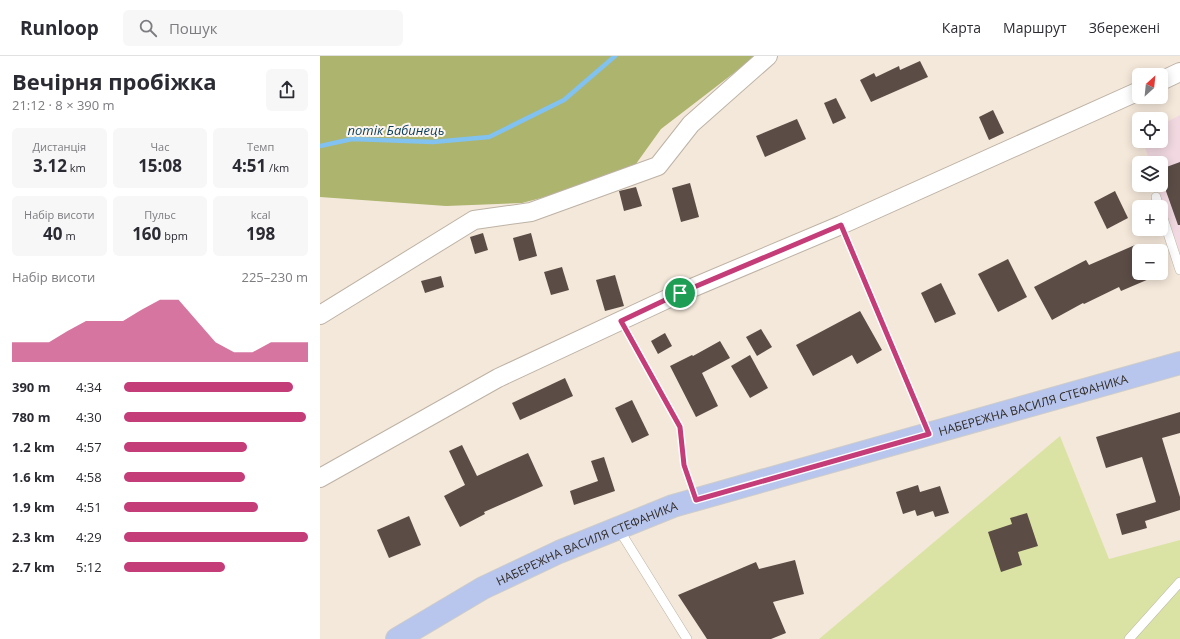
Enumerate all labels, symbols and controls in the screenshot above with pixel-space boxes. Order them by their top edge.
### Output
search box [123,10,403,46]
text: Runloop [20,15,99,41]
icon: search [137,17,159,39]
text: Пошук [169,18,217,38]
text: Карта [942,18,981,37]
text: Маршрут [1003,18,1067,37]
text: Збережені [1089,18,1160,37]
text: Вечірня пробіжка [12,66,217,96]
north arrow [1132,68,1168,104]
map controls [1132,68,1168,280]
button: share [266,69,308,111]
text: 21:12 · 8 × 390 m [12,96,115,114]
button: locate [1132,112,1168,148]
water label: потік Бабинець [348,121,445,139]
text: Дистанція [32,139,86,154]
text: Час [150,139,170,154]
text: Темп [247,139,274,154]
text: 3.12 [33,154,67,177]
text: 15:08 [138,154,182,177]
text: 4:51 [232,154,266,177]
button: layers [1132,156,1168,192]
text: km [67,160,86,175]
text: /km [266,160,289,175]
button: + [1132,200,1168,236]
text: Набір висоти [24,207,95,222]
text: Пульс [144,207,176,222]
text: kcal [251,207,271,222]
text: 40 [43,222,63,245]
text: 160 [132,222,161,245]
text: 198 [246,222,275,245]
text: m [63,228,76,243]
text: bpm [161,228,188,243]
button: − [1132,244,1168,280]
text: Набір висоти [12,268,95,286]
text: 225–230 m [241,268,308,286]
pin [663,276,697,310]
icon: arrive [669,282,691,304]
street label: НАБЕРЕЖНА ВАСИЛЯ СТЕФАНИКА [936,370,1130,439]
text: 390 m [12,378,50,396]
text: 4:34 [76,378,102,396]
text: 780 m [12,408,50,426]
text: 4:30 [76,408,102,426]
text: 1.2 km [12,438,55,456]
text: 4:57 [76,438,102,456]
text: 1.6 km [12,468,55,486]
text: 4:58 [76,468,102,486]
street label: НАБЕРЕЖНА ВАСИЛЯ СТЕФАНИКА [493,497,680,589]
text: 1.9 km [12,498,55,516]
text: 4:51 [76,498,102,516]
text: 2.3 km [12,528,55,546]
text: 4:29 [76,528,102,546]
text: 2.7 km [12,558,55,576]
text: 5:12 [76,558,102,576]

